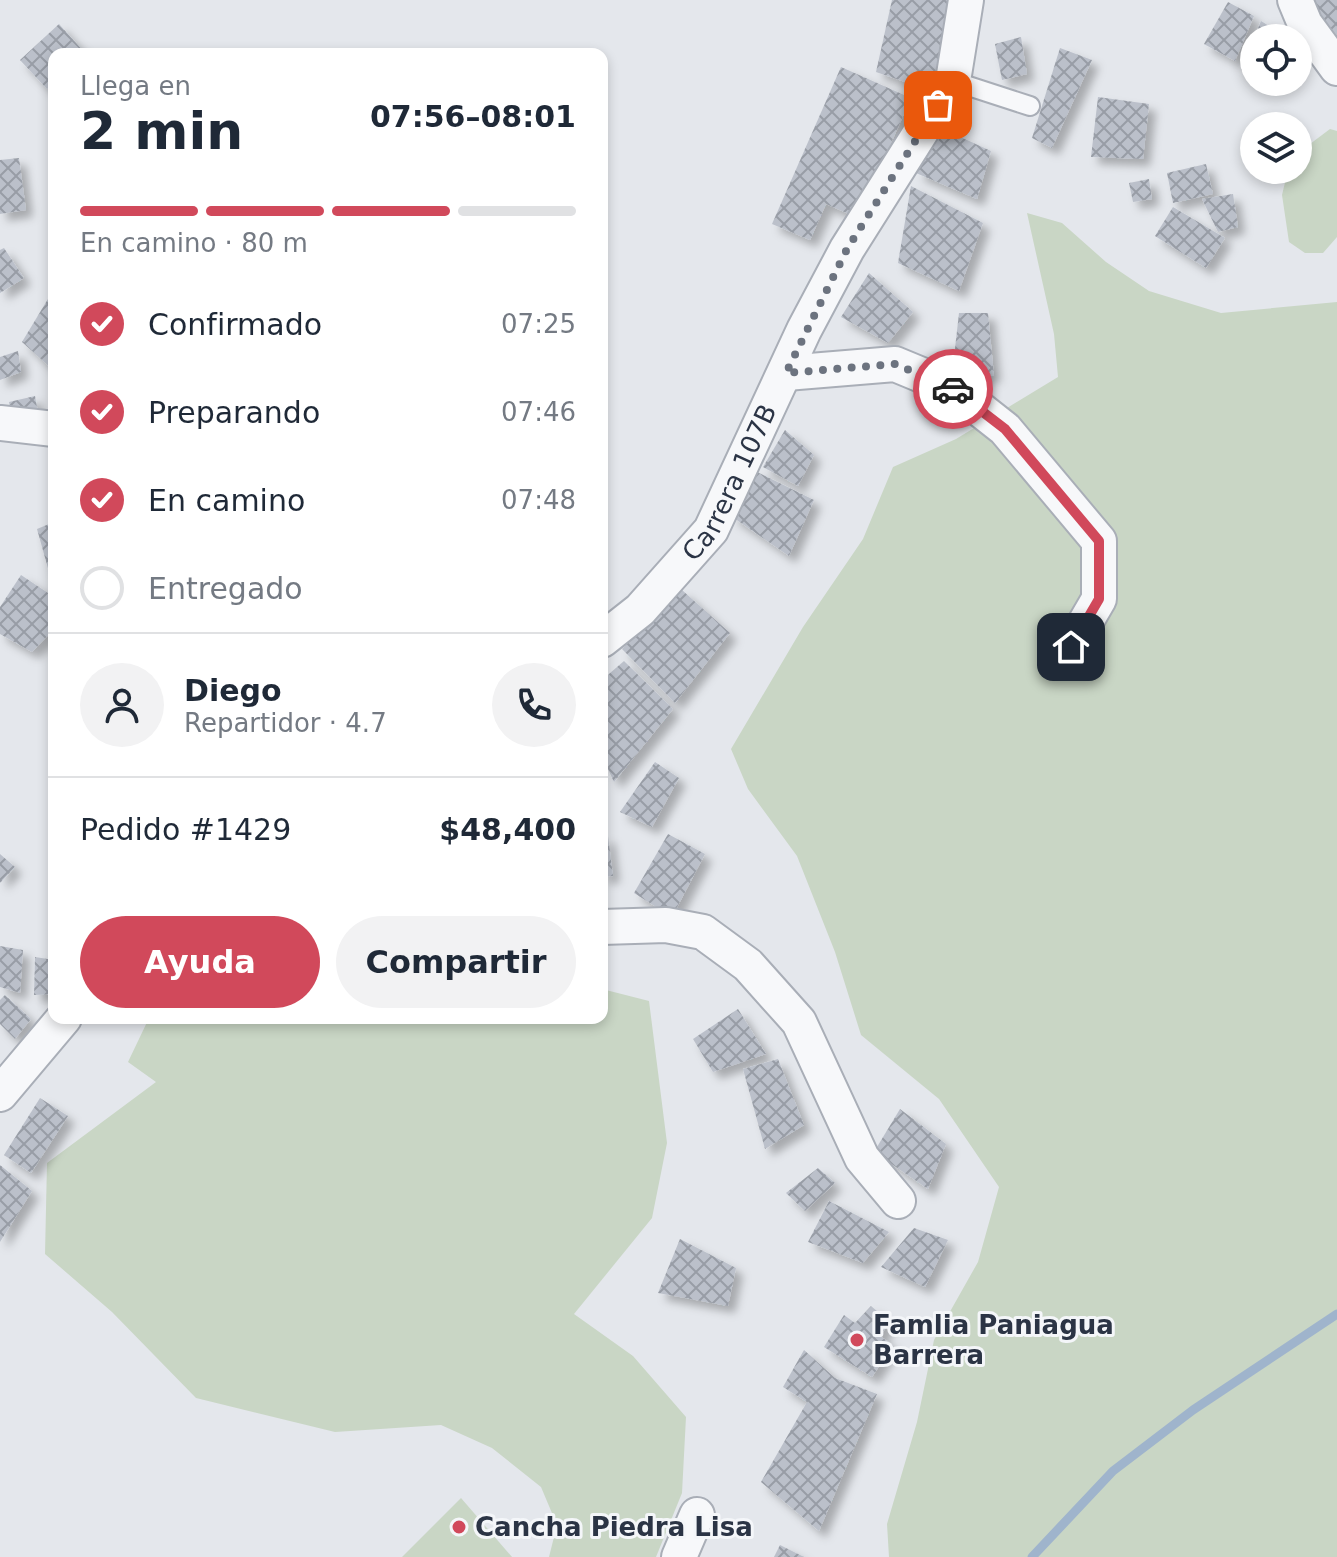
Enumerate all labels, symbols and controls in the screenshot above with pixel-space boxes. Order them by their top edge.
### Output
map controls [1240,24,1312,184]
button: locate [1240,24,1312,96]
text: Llega en [80,71,191,101]
pin [904,71,972,139]
icon: bag [916,83,960,127]
text: 07:56–08:01 [370,99,576,134]
text: 2 min [80,101,243,161]
button: layers [1240,112,1312,184]
text: En camino · 80 m [80,228,308,258]
icon: check [80,302,124,346]
text: Confirmado [148,307,322,342]
text: 07:25 [501,309,576,339]
courier [913,349,993,429]
icon: car [931,367,975,411]
icon: check [80,390,124,434]
text: Preparando [148,395,320,430]
text: 07:46 [501,397,576,427]
street label: Carrera 107B [676,399,782,567]
icon: check [80,478,124,522]
text: En camino [148,483,305,518]
text: 07:48 [501,485,576,515]
text: Entregado [148,571,303,606]
pin [1037,613,1105,681]
icon: home [1049,625,1093,669]
button: person [80,663,164,747]
button: phone [492,663,576,747]
text: Diego [184,673,282,708]
text: Repartidor · 4.7 [184,708,387,738]
text: Pedido #1429 [80,812,291,847]
text: $48,400 [439,812,576,847]
button: Ayuda [80,916,320,1008]
button: Compartir [336,916,576,1008]
place label: Famlia Paniagua Barrera [873,1310,1114,1370]
marker: Famlia Paniagua Barrera [848,1331,866,1349]
place label: Cancha Piedra Lisa [475,1512,753,1542]
marker: Cancha Piedra Lisa [450,1518,468,1536]

